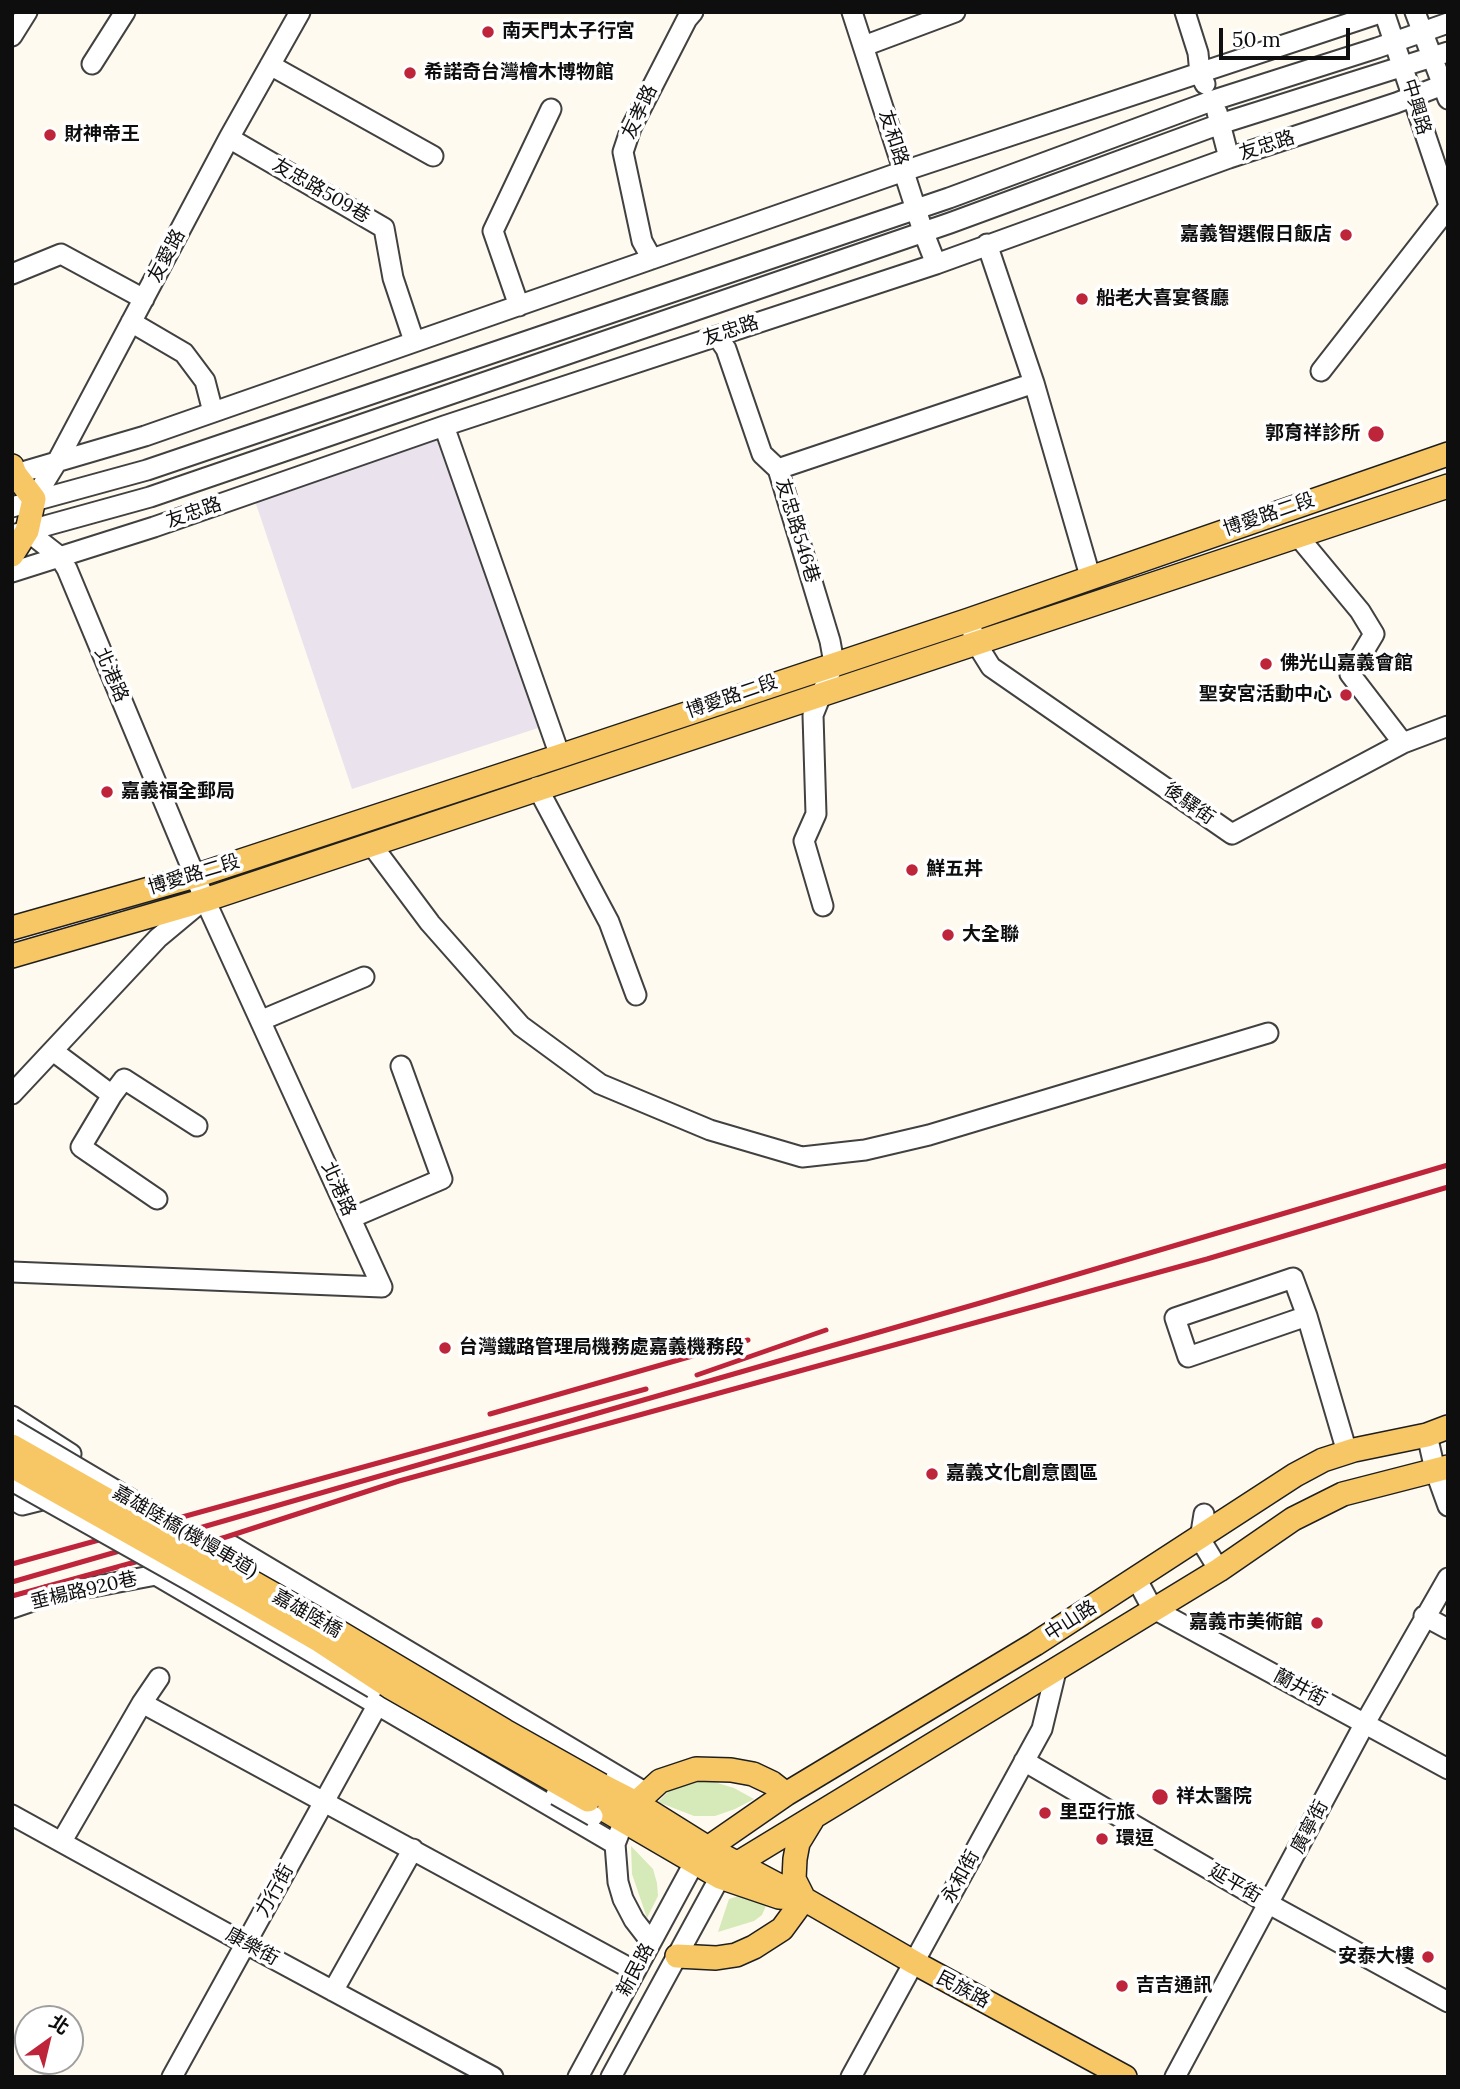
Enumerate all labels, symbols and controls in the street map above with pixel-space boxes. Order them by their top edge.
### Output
scale bar [1222,14,1353,58]
place label: 南天門太子行宮 [502,21,635,43]
marker: 南天門太子行宮 [480,24,496,40]
text: 50 m [1232,26,1281,53]
place label: 希諾奇台灣檜木博物館 [424,62,614,84]
marker: 希諾奇台灣檜木博物館 [402,65,418,81]
street label: 中興路 [1397,76,1435,138]
street label: 友孝路 [618,81,662,143]
street label: 友和路 [873,107,913,169]
place label: 財神帝王 [64,124,140,146]
street label: 友忠路 [1236,126,1298,166]
marker: 財神帝王 [42,127,58,143]
street label: 友忠路509巷 [268,154,374,228]
place label: 嘉義智選假日飯店 [1180,224,1332,246]
street label: 友愛路 [144,225,190,287]
marker: 嘉義智選假日飯店 [1338,227,1354,243]
place label: 船老大喜宴餐廳 [1096,288,1229,310]
marker: 船老大喜宴餐廳 [1074,291,1090,307]
street label: 友忠路 [700,311,762,351]
place label: 郭育祥診所 [1265,423,1360,445]
marker: 郭育祥診所 [1366,424,1386,444]
street label: 友忠路546巷 [770,476,824,586]
street label: 博愛路二段 [1220,489,1318,541]
street label: 友忠路 [163,493,225,533]
street label: 北港路 [89,644,133,706]
place label: 佛光山嘉義會館 [1280,653,1413,675]
marker: 佛光山嘉義會館 [1258,656,1274,672]
street label: 博愛路二段 [683,671,781,723]
place label: 聖安宮活動中心 [1199,684,1332,706]
marker: 聖安宮活動中心 [1338,687,1354,703]
street label: 後驛街 [1159,778,1219,830]
place label: 嘉義福全郵局 [121,781,235,803]
marker: 嘉義福全郵局 [99,784,115,800]
street label: 博愛路二段 [145,850,243,900]
place label: 鮮五丼 [926,859,983,881]
marker: 鮮五丼 [904,862,920,878]
place label: 大全聯 [962,924,1019,946]
marker: 大全聯 [940,927,956,943]
street label: 北港路 [316,1158,360,1220]
place label: 台灣鐵路管理局機務處嘉義機務段 [459,1337,744,1359]
marker: 台灣鐵路管理局機務處嘉義機務段 [437,1340,453,1356]
place label: 嘉義文化創意園區 [946,1463,1098,1485]
marker: 嘉義文化創意園區 [924,1466,940,1482]
street label: 嘉雄陸橋(機慢車道) [108,1481,262,1583]
street label: 垂楊路920巷 [28,1568,140,1614]
street label: 嘉雄陸橋 [268,1585,346,1643]
street label: 中山路 [1041,1596,1101,1646]
place label: 嘉義市美術館 [1189,1612,1303,1634]
marker: 嘉義市美術館 [1309,1615,1325,1631]
street label: 蘭井街 [1269,1665,1331,1711]
place label: 祥太醫院 [1176,1786,1252,1808]
marker: 祥太醫院 [1150,1787,1170,1807]
street label: 廣寧街 [1287,1796,1333,1858]
place label: 里亞行旅 [1059,1802,1135,1824]
marker: 里亞行旅 [1037,1805,1053,1821]
place label: 環逗 [1116,1828,1154,1850]
marker: 環逗 [1094,1831,1110,1847]
street label: 永和街 [937,1847,985,1907]
street label: 延平街 [1205,1860,1265,1908]
street label: 力行街 [251,1861,299,1921]
street label: 康樂街 [222,1923,282,1971]
street label: 新民路 [613,1939,659,2001]
place label: 安泰大樓 [1338,1946,1414,1968]
marker: 安泰大樓 [1420,1949,1436,1965]
street label: 民族路 [932,1967,994,2013]
place label: 吉吉通訊 [1136,1975,1212,1997]
marker: 吉吉通訊 [1114,1978,1130,1994]
north arrow [14,2005,84,2075]
text: 北 [45,2009,74,2040]

